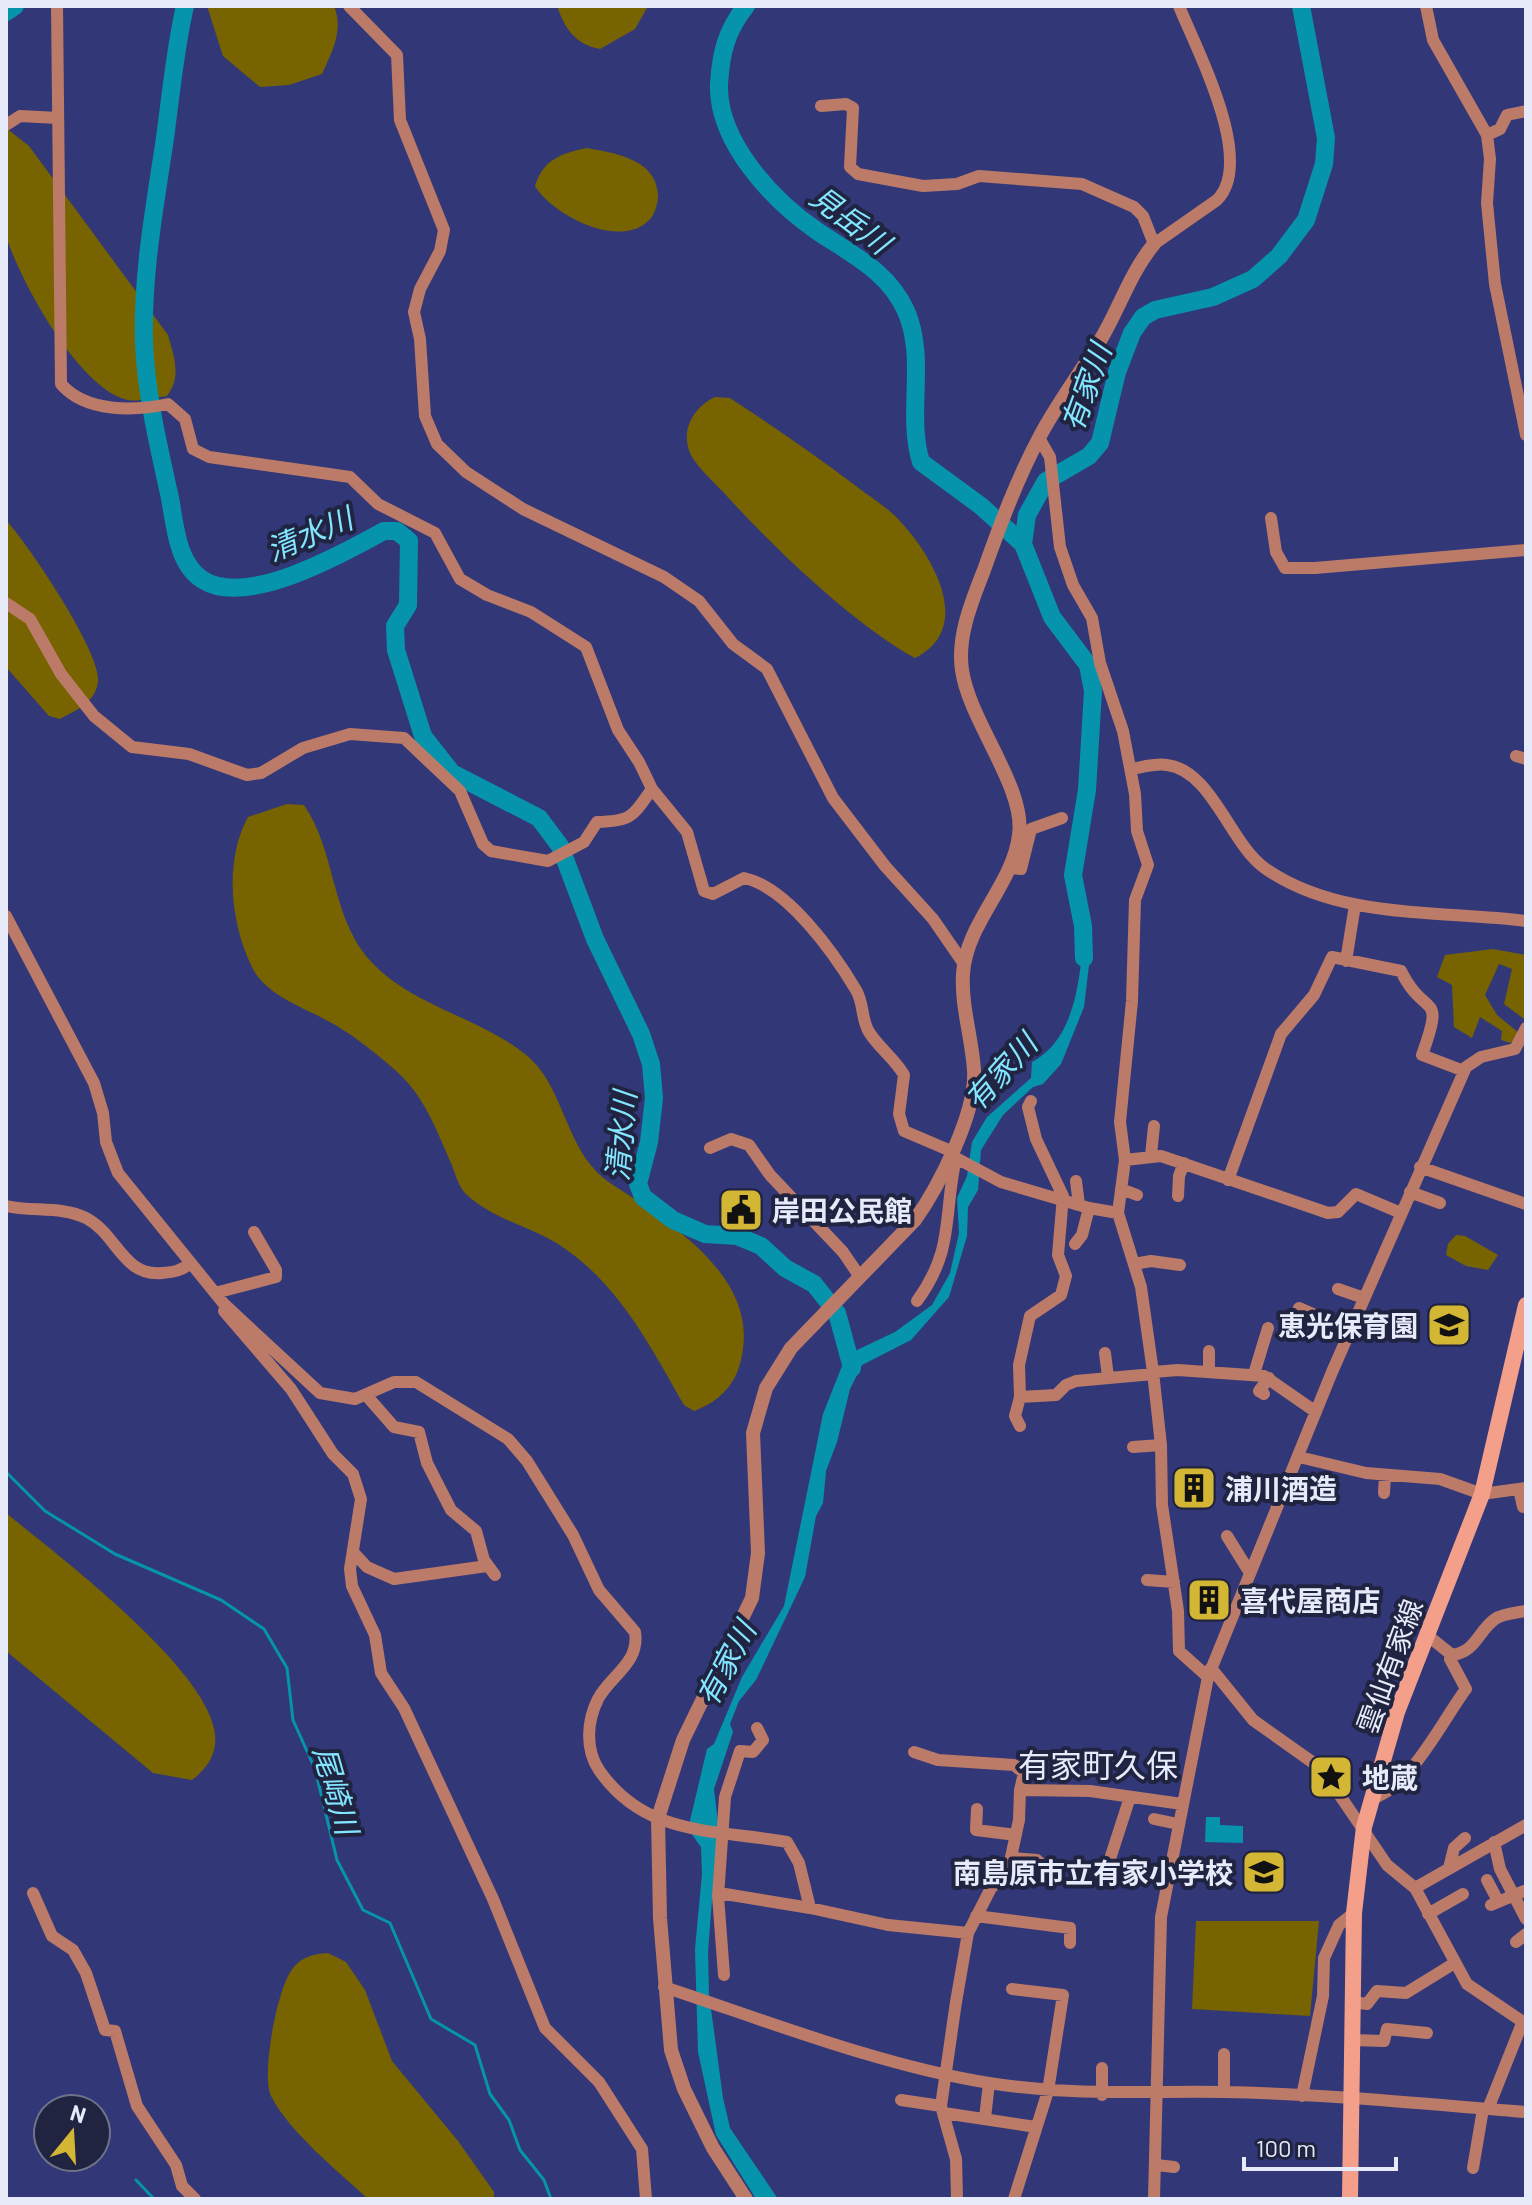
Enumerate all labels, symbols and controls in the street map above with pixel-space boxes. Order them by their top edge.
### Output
water label: 見岳川 [804,178,900,262]
water label: 有家川 [1053,336,1118,435]
water label: 清水川 [261,498,360,567]
water label: 有家川 [957,1023,1045,1116]
water label: 清水川 [598,1087,642,1182]
public building icon: 岸田公民館 [717,1186,765,1234]
place label: 岸田公民館 [772,1193,912,1227]
school or university icon: 恵光保育園 [1425,1301,1473,1349]
place label: 恵光保育園 [1278,1308,1418,1342]
building icon: 浦川酒造 [1170,1464,1218,1512]
place label: 浦川酒造 [1225,1471,1337,1505]
building icon: 喜代屋商店 [1185,1576,1233,1624]
place label: 喜代屋商店 [1240,1583,1380,1617]
street label: 雲仙有家線 [1349,1594,1429,1738]
water label: 有家川 [688,1612,763,1711]
water label: 尾崎川 [307,1742,368,1841]
district label: 有家町久保 [1018,1745,1178,1783]
place icon: 地蔵 [1307,1753,1355,1801]
place label: 地蔵 [1362,1760,1418,1794]
school or university icon: 南島原市立有家小学校 [1240,1848,1288,1896]
place label: 南島原市立有家小学校 [953,1855,1233,1889]
north arrow [32,2093,112,2173]
text: N [68,2098,89,2128]
scale bar [1244,2121,1396,2171]
text: 100 m [1256,2133,1316,2162]

